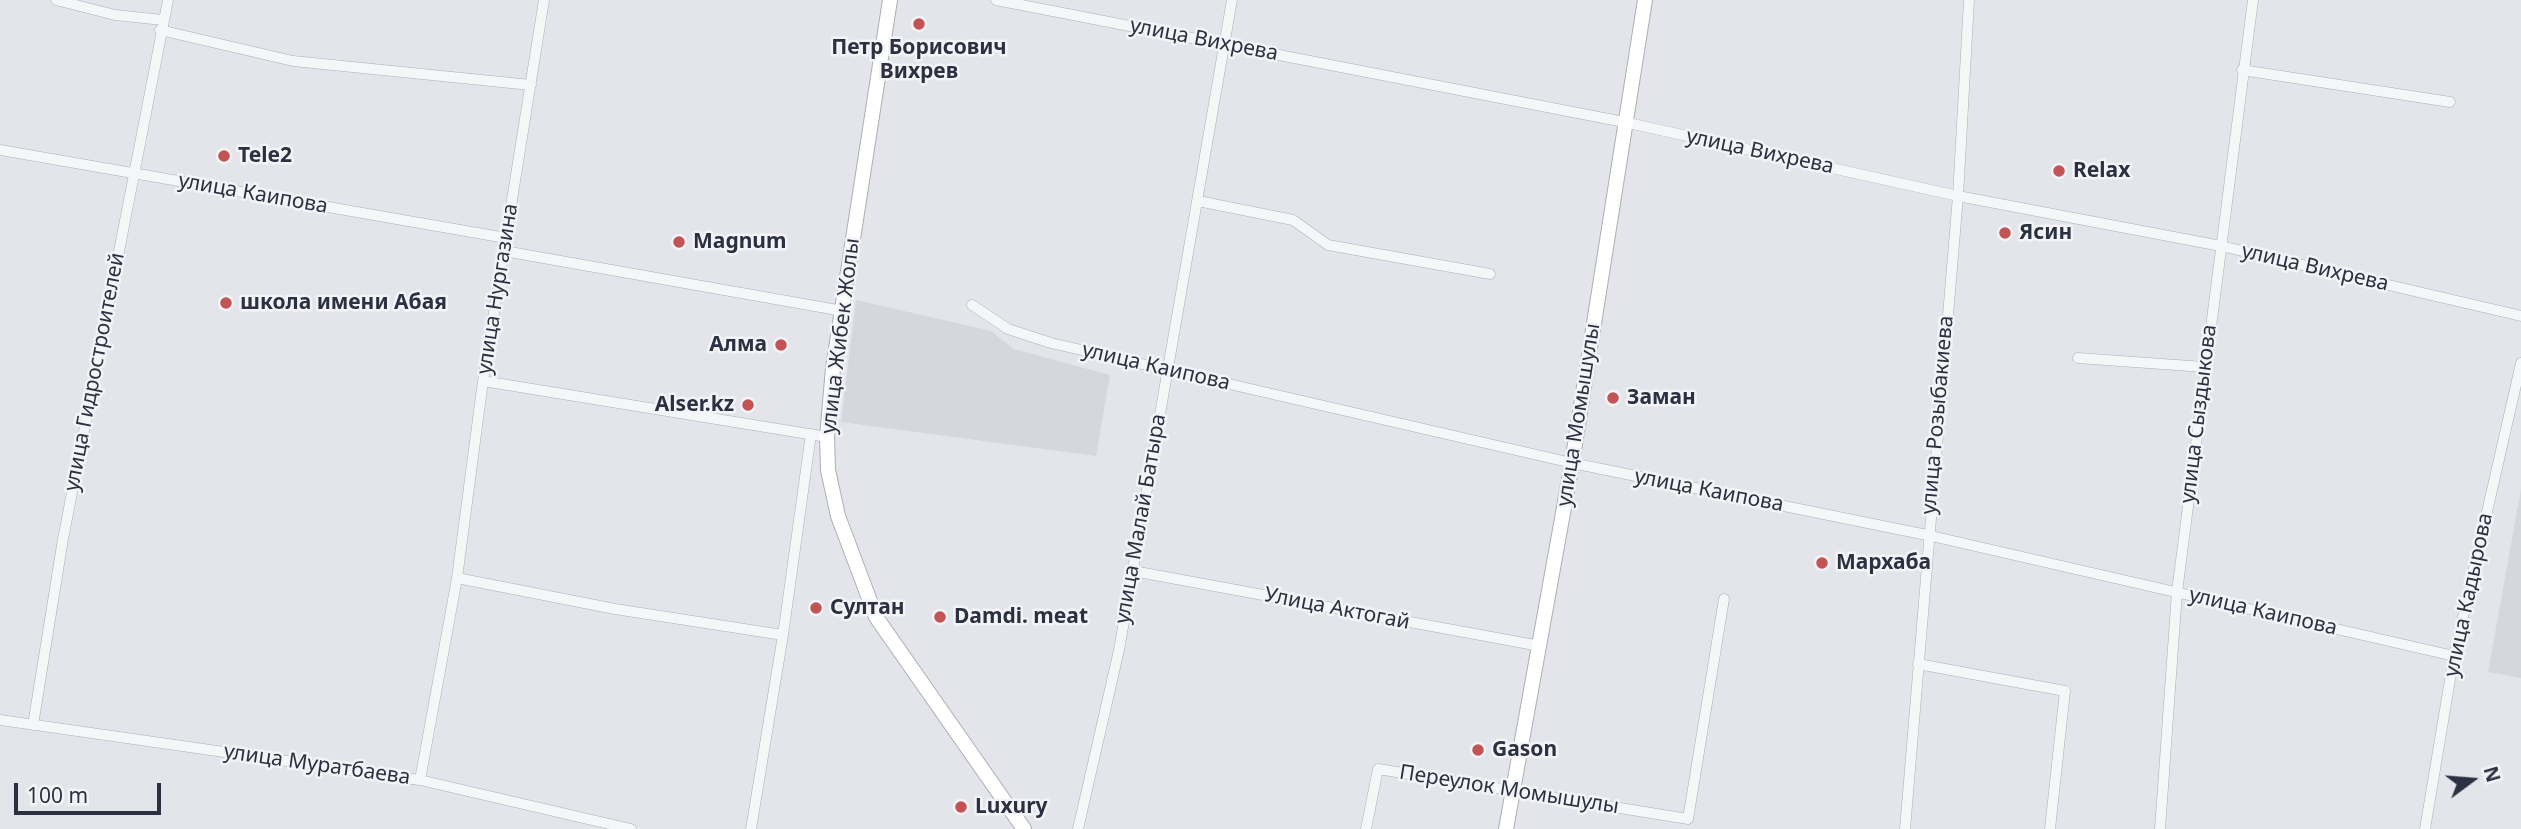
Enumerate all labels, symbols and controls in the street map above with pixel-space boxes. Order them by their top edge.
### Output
street label: улица Вихрева [1128,13,1280,67]
marker: Петр Борисович Вихрев [911,16,927,32]
place label: Петр Борисович Вихрев [831,35,1007,85]
street label: улица Вихрева [1684,124,1836,180]
place label: Tele2 [238,143,292,169]
marker: Tele2 [216,148,232,164]
place label: Relax [2073,158,2130,184]
marker: Relax [2051,163,2067,179]
street label: улица Каипова [176,168,330,220]
street label: улица Нургазина [472,202,524,376]
place label: Ясин [2019,220,2072,246]
marker: Ясин [1997,225,2013,241]
place label: Magnum [693,229,786,255]
marker: Magnum [671,234,687,250]
street label: улица Жибек Жолы [816,237,866,435]
street label: улица Вихрева [2239,239,2391,297]
street label: улица Гидростроителей [59,251,131,493]
place label: школа имени Абая [240,290,447,316]
marker: школа имени Абая [218,295,234,311]
street label: улица Розыбакиева [1917,314,1959,516]
street label: улица Момышулы [1552,322,1606,508]
street label: улица Сыздыкова [2176,323,2222,505]
place label: Алма [709,332,767,358]
marker: Алма [773,337,789,353]
street label: улица Каипова [1079,338,1233,396]
place label: Заман [1627,385,1696,411]
marker: Заман [1605,390,1621,406]
place label: Alser.kz [655,392,734,418]
marker: Alser.kz [740,397,756,413]
street label: улица Малай Батыра [1110,412,1172,626]
street label: улица Каипова [1632,464,1786,518]
street label: улица Кадырова [2439,511,2499,679]
place label: Мархаба [1836,550,1931,576]
marker: Мархаба [1814,555,1830,571]
street label: Улица Актогай [1262,583,1412,635]
street label: улица Каипова [2186,583,2340,641]
place label: Султан [830,595,904,621]
marker: Султан [808,600,824,616]
place label: Damdi. meat [954,604,1088,630]
marker: Damdi. meat [932,609,948,625]
place label: Gason [1492,737,1557,763]
street label: улица Муратбаева [222,739,412,791]
marker: Gason [1470,742,1486,758]
north arrow [2437,745,2507,815]
street label: Переулок Момышулы [1397,760,1621,820]
text: N [2478,763,2507,785]
scale bar [18,770,164,814]
text: 100 m [27,781,88,809]
place label: Luxury [975,794,1048,820]
marker: Luxury [953,799,969,815]

